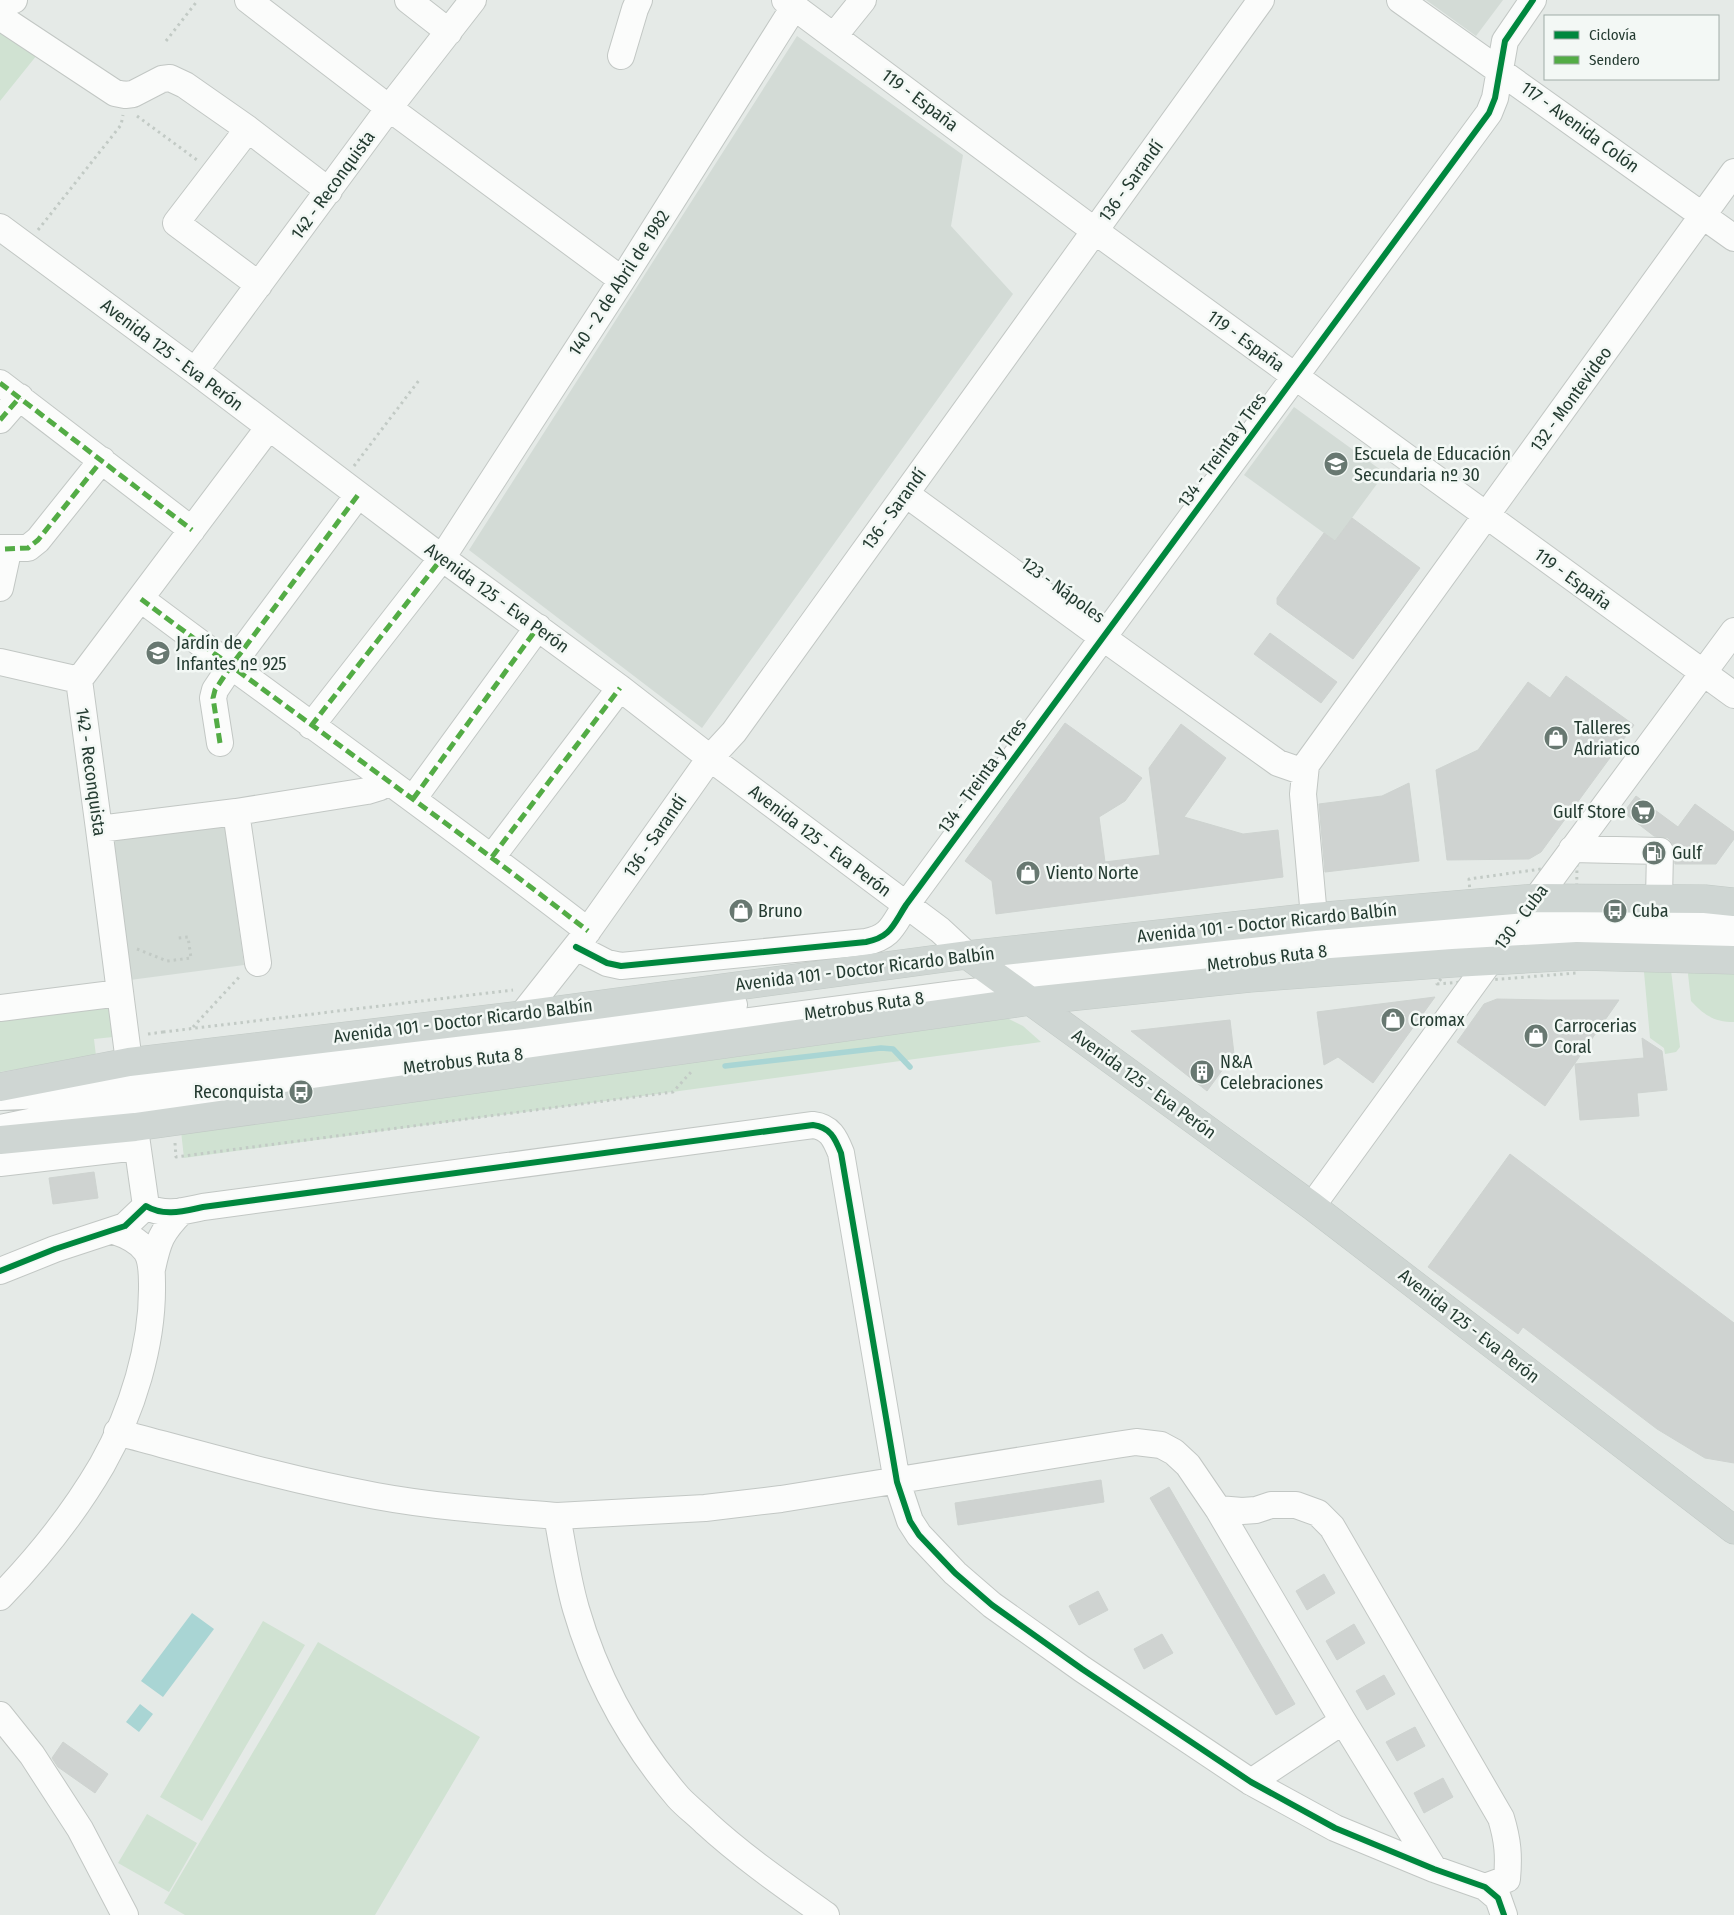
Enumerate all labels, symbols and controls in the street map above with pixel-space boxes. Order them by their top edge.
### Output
legend [1544,15,1719,80]
text: Ciclovía [1589,26,1636,44]
text: Sendero [1589,51,1640,69]
street label: 119 - España [877,64,963,136]
street label: 117 - Avenida Colón [1516,77,1644,177]
street label: 142 - Reconquista [286,126,380,244]
street label: 136 - Sarandí [1094,136,1168,226]
street label: 140 - 2 de Abril de 1982 [564,206,674,360]
street label: Avenida 125 - Eva Perón [96,294,248,416]
street label: 119 - España [1203,306,1289,377]
street label: 132 - Montevideo [1525,342,1617,456]
street label: 134 - Treinta y Tres [1173,388,1271,512]
place label: Escuela de Educación Secundaria nº 30 [1354,443,1511,486]
school or university icon: Escuela de Educación Secundaria nº 30 [1323,451,1349,477]
street label: 136 - Sarandí [857,464,931,554]
street label: Avenida 125 - Eva Perón [421,538,573,658]
street label: 119 - España [1530,544,1616,615]
street label: 123 - Nápoles [1017,552,1109,628]
place label: Jardín de Infantes nº 925 [176,632,287,675]
school or university icon: Jardín de Infantes nº 925 [145,640,171,666]
street label: 142 - Reconquista [71,707,111,838]
street label: 134 - Treinta y Tres [933,714,1031,838]
place label: Talleres Adriatico [1574,717,1640,760]
shop icon: Talleres Adriatico [1543,725,1569,751]
street label: Avenida 125 - Eva Perón [744,780,896,902]
street label: 136 - Sarandí [619,790,692,881]
supermarket icon: Gulf Store [1630,799,1656,825]
place label: Gulf Store [1553,801,1626,823]
fuel station icon: Gulf [1641,840,1667,866]
place label: Gulf [1672,842,1703,864]
shop icon: Viento Norte [1015,860,1041,886]
place label: Viento Norte [1046,862,1139,884]
street label: 130 - Cuba [1489,880,1553,954]
shop icon: Bruno [728,898,754,924]
street label: Avenida 101 - Doctor Ricardo Balbín [1136,898,1398,948]
bus stop icon: Cuba [1602,898,1628,924]
place label: Bruno [758,900,803,922]
place label: Cuba [1632,900,1669,922]
street label: Metrobus Ruta 8 [1206,940,1328,976]
street label: Avenida 101 - Doctor Ricardo Balbín [734,942,996,996]
street label: Metrobus Ruta 8 [803,987,925,1025]
street label: Avenida 101 - Doctor Ricardo Balbín [332,994,594,1048]
shop icon: Cromax [1380,1007,1406,1033]
place label: Cromax [1410,1009,1465,1031]
place label: Carrocerias Coral [1554,1015,1637,1058]
shop icon: Carrocerias Coral [1523,1023,1549,1049]
street label: Avenida 125 - Eva Perón [1068,1024,1220,1144]
street label: Metrobus Ruta 8 [402,1043,524,1079]
place label: N&A Celebraciones [1220,1051,1323,1094]
building icon: N&A Celebraciones [1189,1059,1215,1085]
bus stop icon: Reconquista [288,1079,314,1105]
place label: Reconquista [193,1081,284,1103]
street label: Avenida 125 - Eva Perón [1394,1264,1544,1388]

